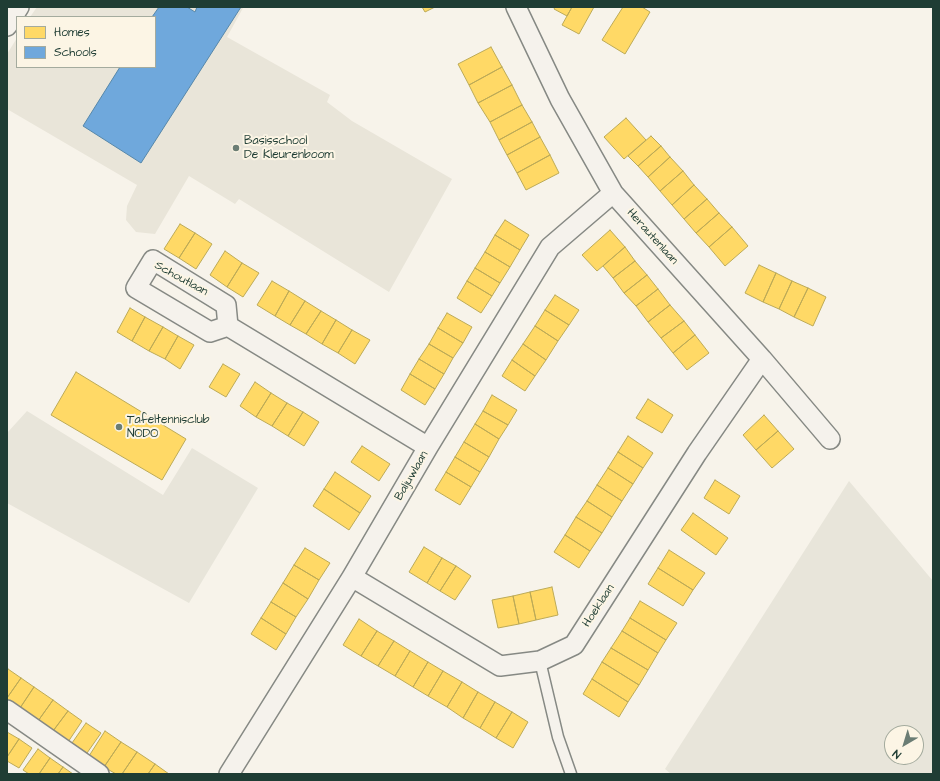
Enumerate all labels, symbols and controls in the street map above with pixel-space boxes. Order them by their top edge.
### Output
legend [16,16,156,68]
text: Homes [54,24,90,41]
text: Schools [54,44,97,61]
place label: Basisschool De Kleurenboom [244,134,334,162]
marker: Basisschool De Kleurenboom [231,143,241,153]
street label: Herautenlaan [623,206,681,268]
street label: Schoutlaan [152,258,210,300]
place label: Tafeltennisclub NODO [127,413,210,441]
marker: Tafeltennisclub NODO [114,422,124,432]
street label: Baljuwlaan [392,449,432,503]
street label: Hoeklaan [580,582,618,630]
north arrow [884,725,924,765]
text: N [890,746,904,762]

